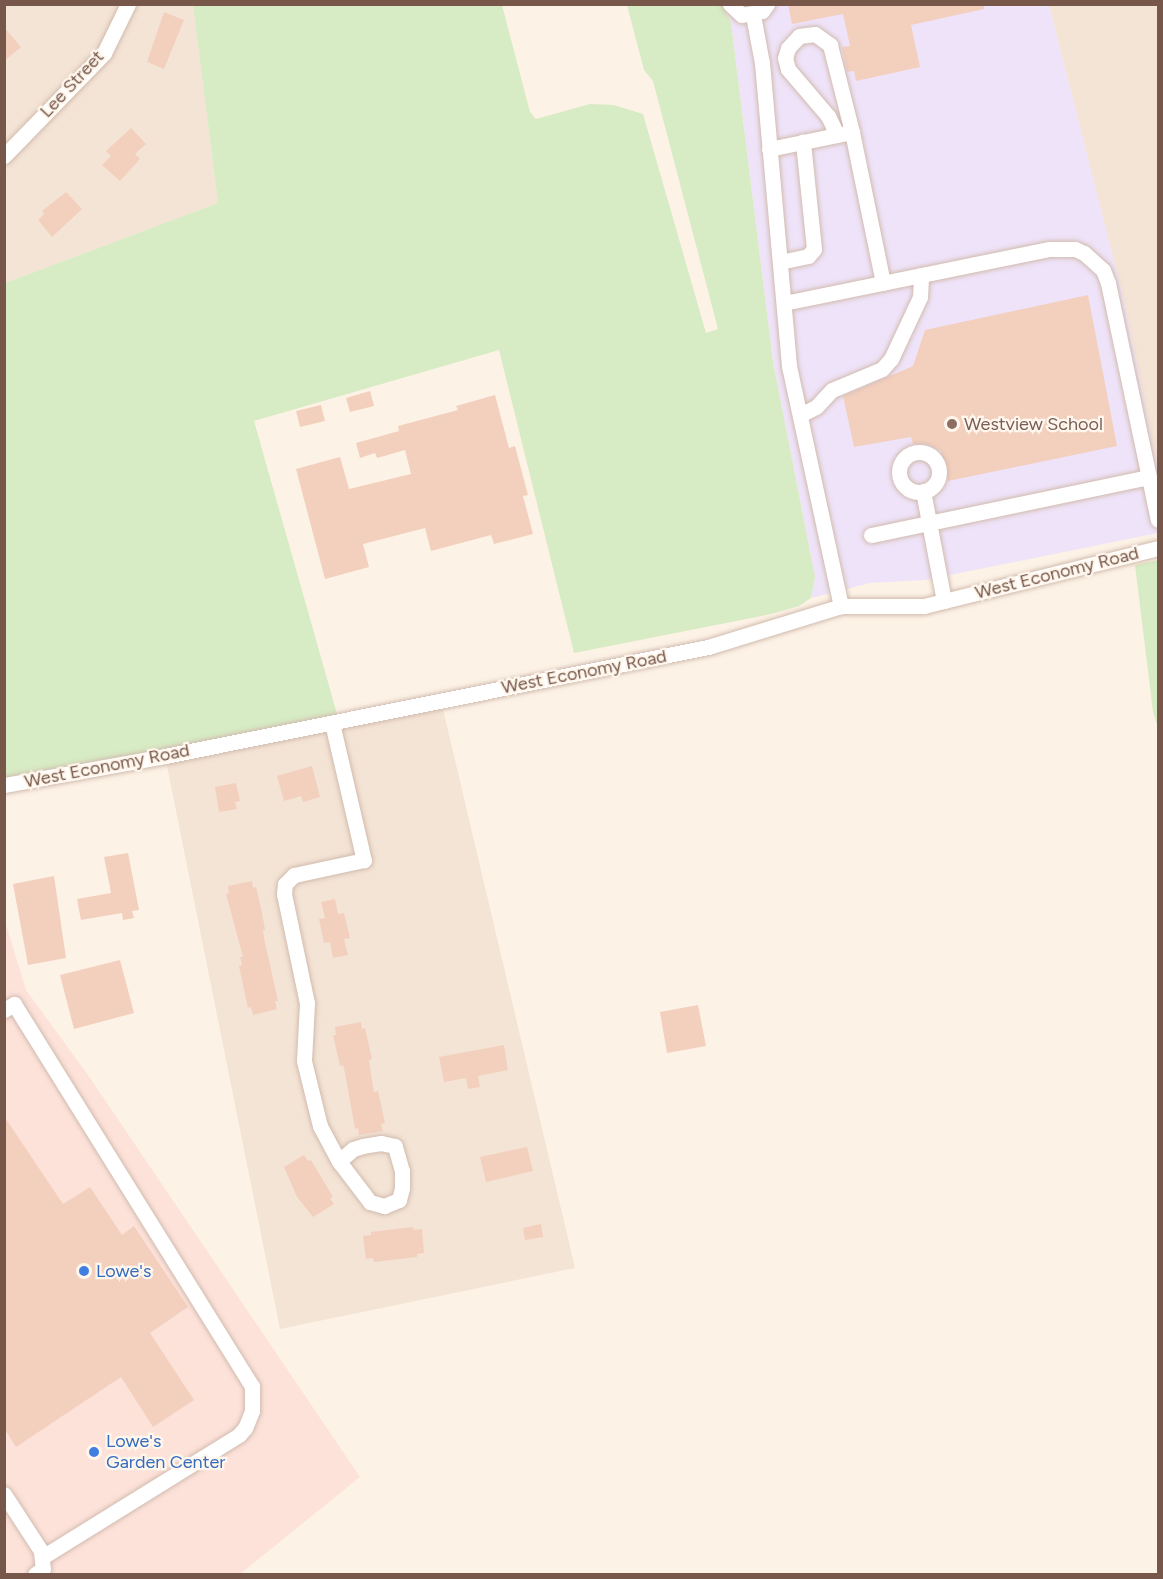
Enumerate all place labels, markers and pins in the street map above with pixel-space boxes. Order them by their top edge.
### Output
place label: Westview School [964,413,1103,435]
marker: Westview School [945,417,959,431]
place label: Lowe's [96,1260,151,1282]
marker: Lowe's [77,1264,91,1278]
place label: Lowe's Garden Center [106,1431,225,1474]
marker: Lowe's Garden Center [87,1445,101,1459]

